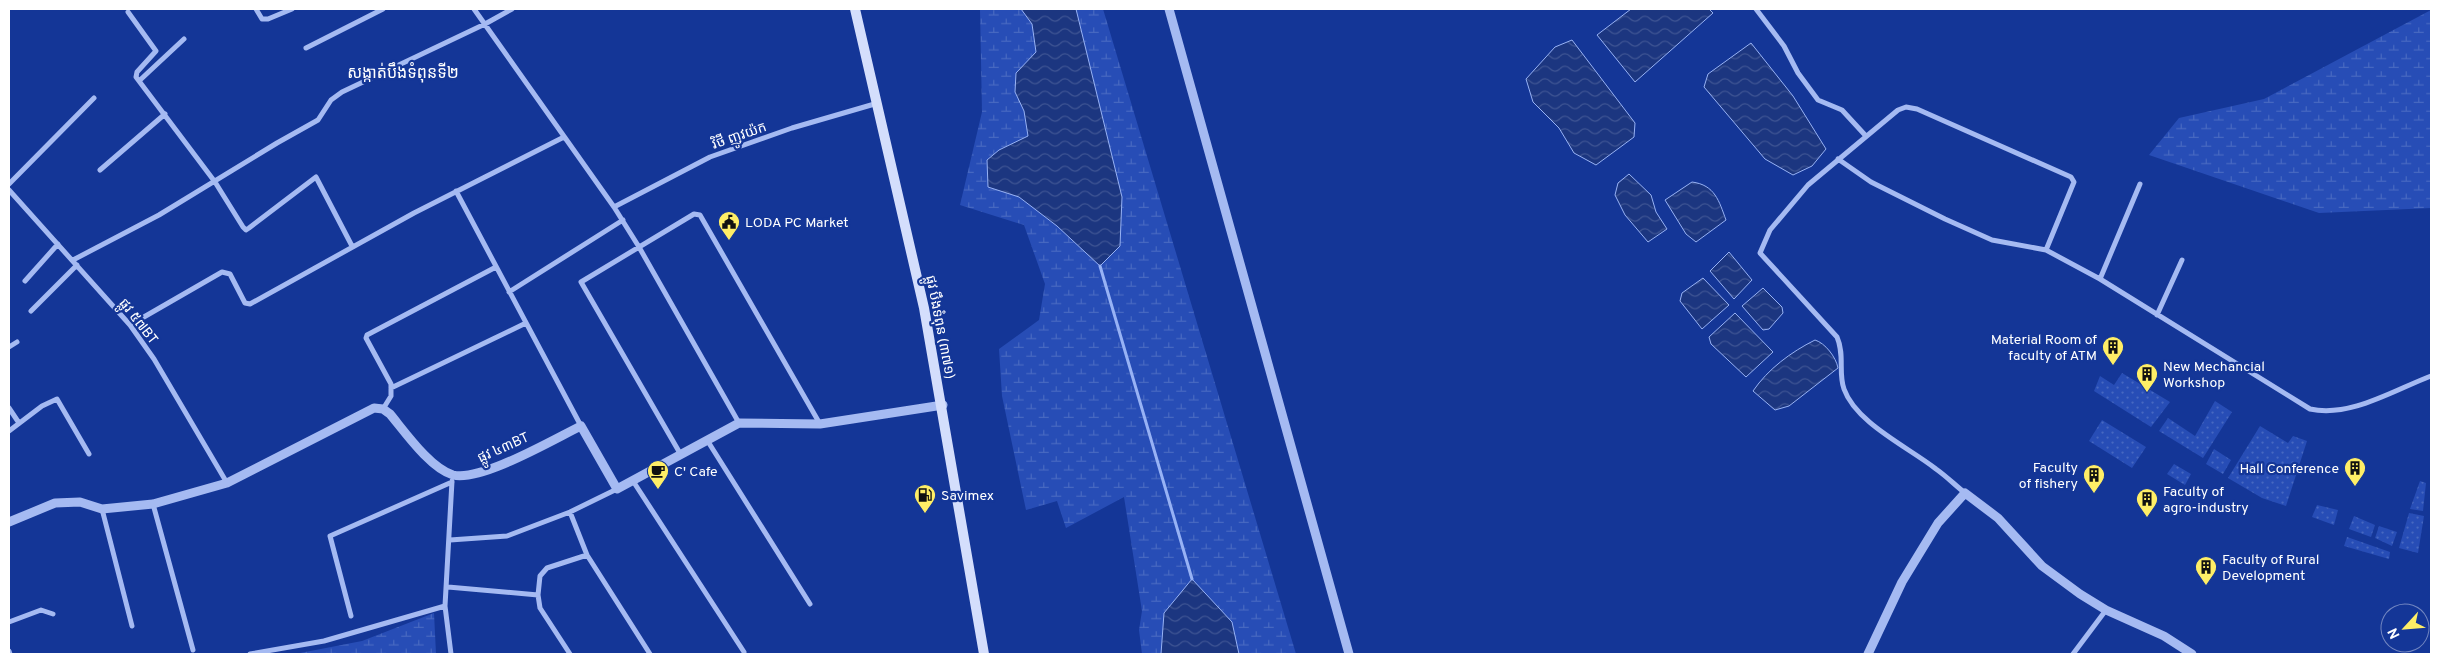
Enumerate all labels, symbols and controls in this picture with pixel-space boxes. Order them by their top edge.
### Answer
district label: សង្កាត់បឹងទំពុនទី២ [347,62,459,84]
street label: វិថី ញូវយ៉ក [709,118,770,155]
public building icon: LODA PC Market [717,210,741,241]
place label: LODA PC Market [745,215,849,232]
street label: ផ្លូវ បឹងទំពុន (៣៧១) [919,274,959,381]
street label: ផ្លូវ ៥៧BT [113,296,161,350]
place label: Material Room of faculty of ATM [1991,332,2097,365]
building icon: Material Room of faculty of ATM [2101,335,2125,366]
place label: New Mechancial Workshop [2163,359,2265,392]
building icon: New Mechancial Workshop [2135,362,2159,393]
street label: ផ្លូវ ៤៣BT [475,429,533,469]
building icon: Hall Conference [2343,456,2367,487]
cafe icon: C' Cafe [646,459,670,490]
place label: Faculty of fishery [2019,460,2078,493]
place label: Hall Conference [2239,461,2339,478]
building icon: Faculty of fishery [2082,463,2106,494]
place label: C' Cafe [674,464,718,481]
fuel station icon: Savimex [913,483,937,514]
place label: Faculty of agro-industry [2163,484,2249,517]
building icon: Faculty of agro-industry [2135,487,2159,518]
place label: Savimex [941,488,994,505]
place label: Faculty of Rural Development [2222,552,2319,585]
building icon: Faculty of Rural Development [2194,555,2218,586]
north arrow [2380,603,2430,653]
text: N [2385,625,2405,641]

